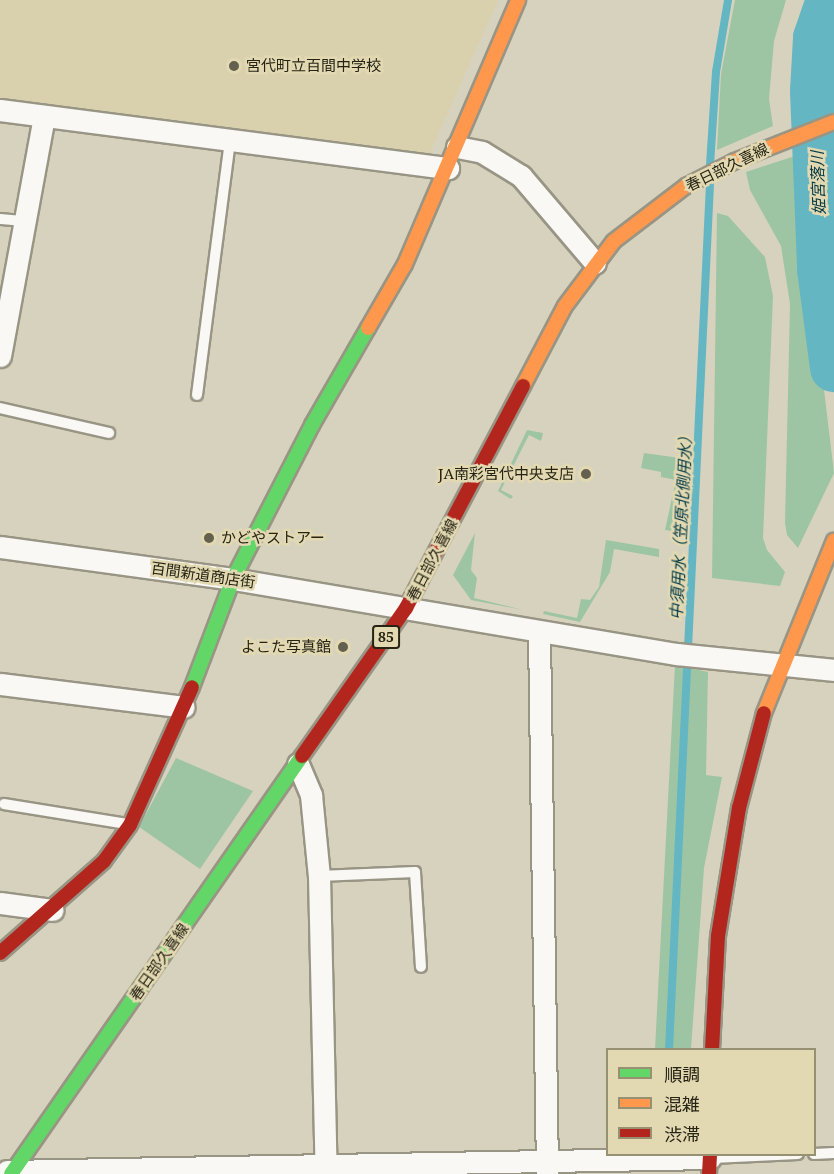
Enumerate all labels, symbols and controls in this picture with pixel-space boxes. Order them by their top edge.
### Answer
place label: 宮代町立百間中学校 [246,57,381,75]
marker: 宮代町立百間中学校 [227,59,241,73]
street label: 春日部久喜線 [683,139,771,195]
water label: 姫宮落川 [807,151,829,215]
water label: 中須用水（笠原北側用水） [666,428,696,620]
place label: JA南彩宮代中央支店 [438,465,574,483]
marker: JA南彩宮代中央支店 [579,467,593,481]
street label: 春日部久喜線 [403,516,461,604]
place label: かどやストアー [221,529,325,547]
marker: かどやストアー [202,531,216,545]
street label: 百間新道商店街 [150,559,256,591]
road number: 85 [371,626,401,648]
place label: よこた写真館 [241,638,331,656]
marker: よこた写真館 [336,640,350,654]
street label: 春日部久喜線 [126,920,192,1004]
legend [606,1048,816,1156]
text: 順調 [664,1062,700,1086]
text: 混雑 [664,1092,700,1116]
text: 渋滞 [664,1122,700,1146]

